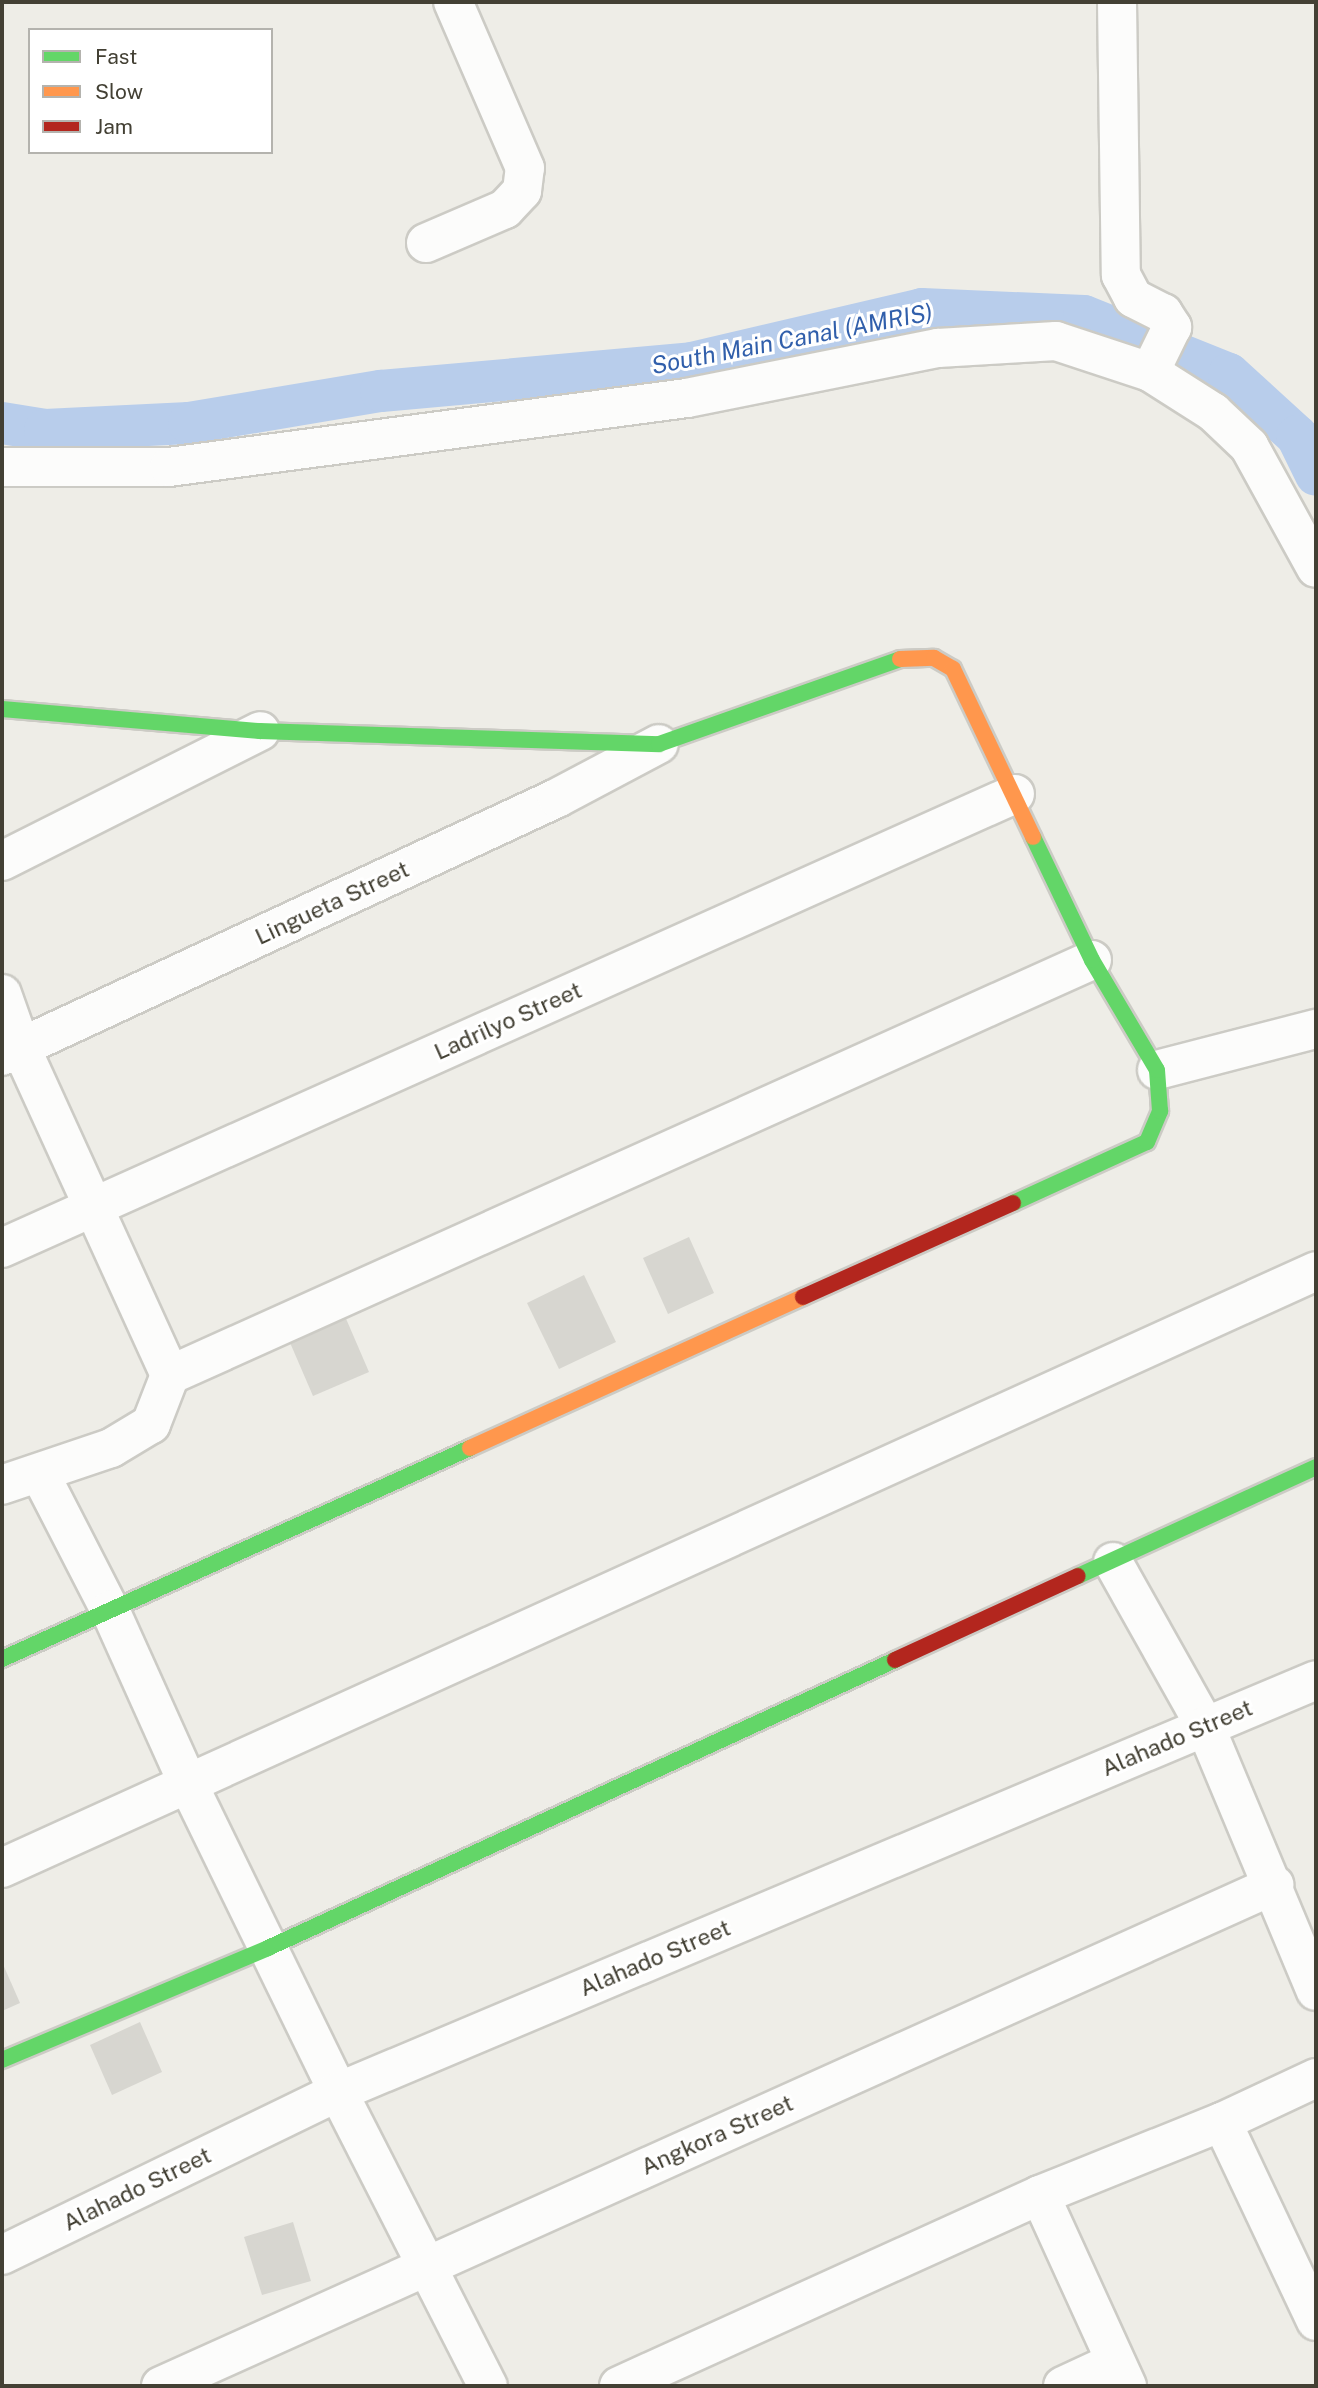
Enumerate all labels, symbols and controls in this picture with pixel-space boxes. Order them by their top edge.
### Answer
legend [28,28,273,154]
text: Fast [95,44,137,69]
text: Slow [95,79,143,104]
text: Jam [95,114,133,139]
water label: South Main Canal (AMRIS) [649,298,935,380]
street label: Lingueta Street [251,855,413,951]
street label: Ladrilyo Street [430,976,586,1066]
street label: Alahado Street [1097,1694,1257,1782]
street label: Alahado Street [575,1914,735,2002]
street label: Angkora Street [637,2089,797,2181]
street label: Alahado Street [58,2141,216,2237]

